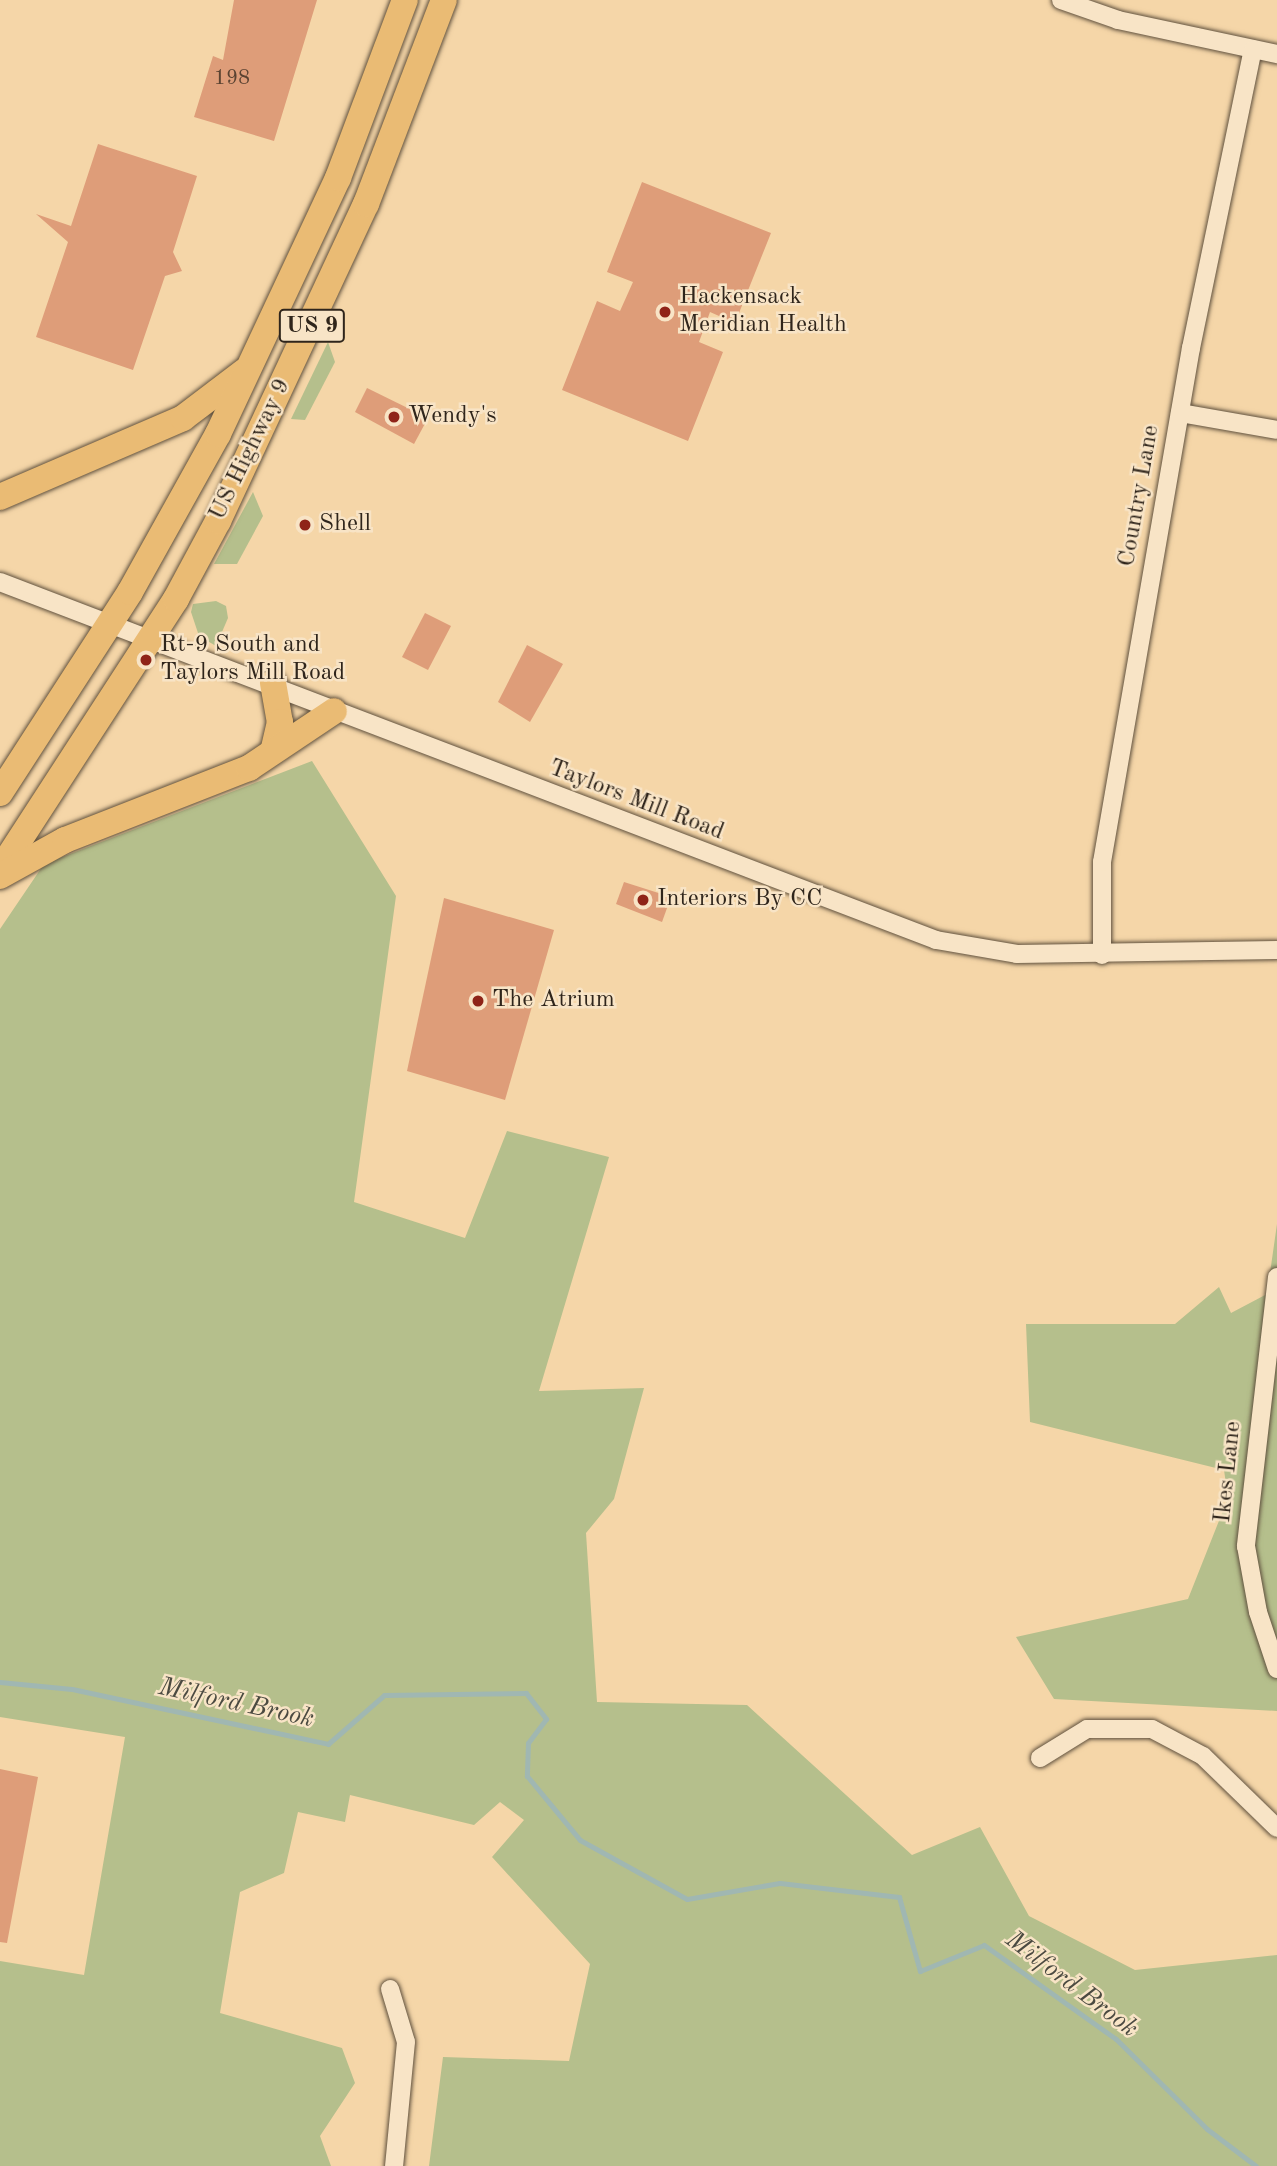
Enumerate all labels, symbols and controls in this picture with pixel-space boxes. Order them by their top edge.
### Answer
house number: 198 [214,66,250,92]
place label: Hackensack Meridian Health [679,284,847,340]
marker: Hackensack Meridian Health [657,304,673,320]
road number: US 9 [279,306,345,346]
street label: US Highway 9 [204,374,298,526]
place label: Wendy's [408,403,497,431]
marker: Wendy's [386,409,402,425]
street label: Country Lane [1113,423,1167,569]
place label: Shell [319,511,371,539]
marker: Shell [297,517,313,533]
place label: Rt-9 South and Taylors Mill Road [160,632,345,688]
marker: Rt-9 South and Taylors Mill Road [138,652,154,668]
street label: Taylors Mill Road [544,754,728,848]
place label: Interiors By CC [657,886,822,914]
marker: Interiors By CC [635,892,651,908]
place label: The Atrium [492,987,615,1015]
marker: The Atrium [470,993,486,1009]
street label: Ikes Lane [1209,1420,1249,1524]
water label: Milford Brook [156,1672,316,1736]
water label: Milford Brook [999,1925,1143,2045]

